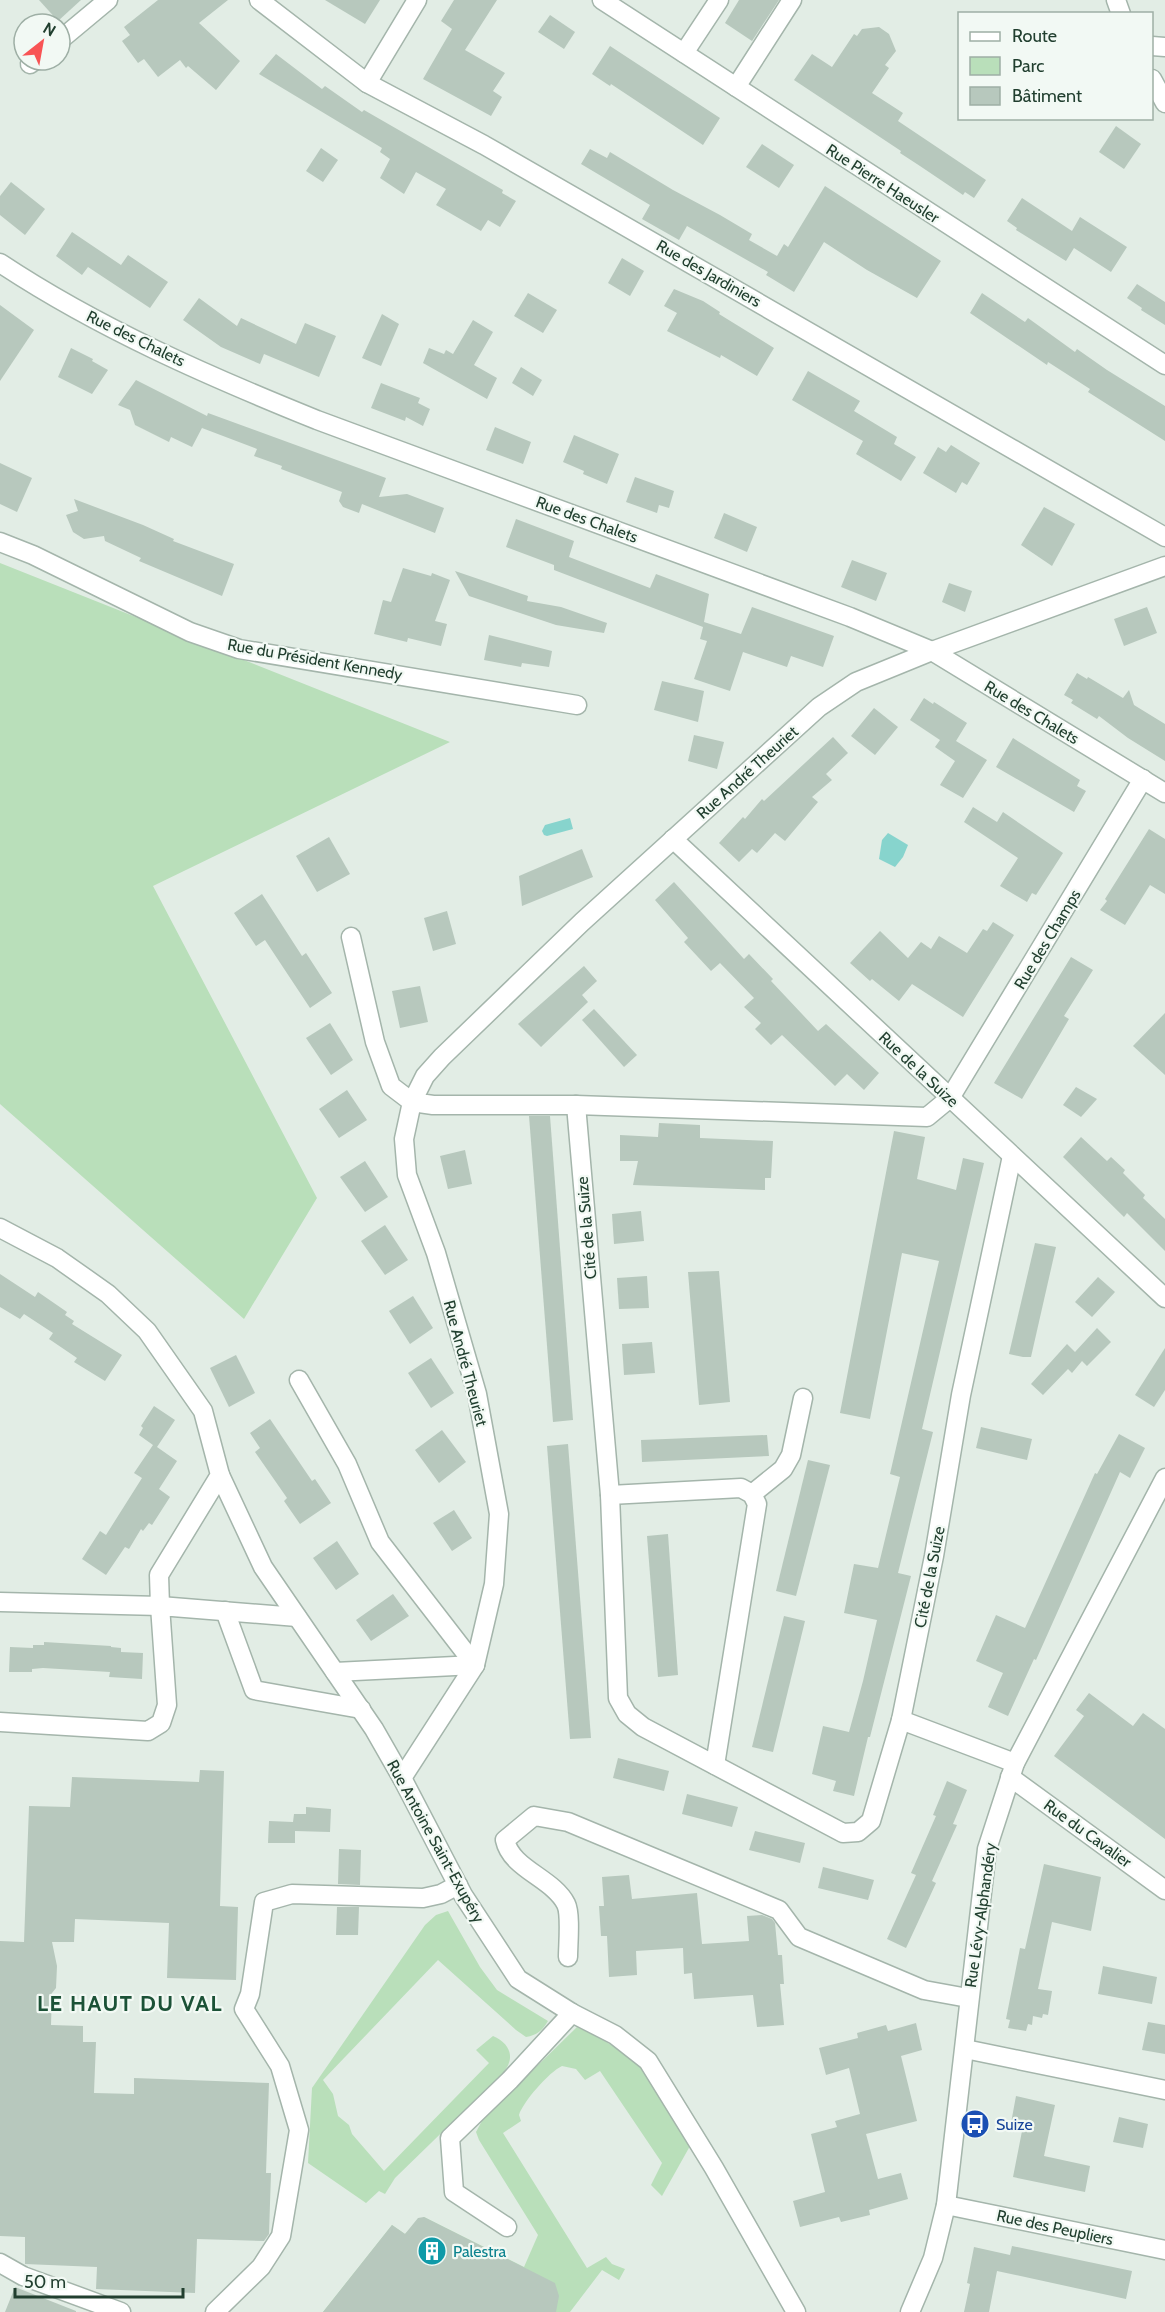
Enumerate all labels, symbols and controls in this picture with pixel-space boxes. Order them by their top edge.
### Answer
north arrow [12,12,72,72]
legend [958,12,1153,120]
text: N [40,19,59,41]
text: Route [1012,25,1057,47]
text: Parc [1012,55,1044,77]
text: Bâtiment [1012,85,1082,107]
street label: Rue Pierre Haeusler [823,140,944,228]
street label: Rue des Jardiniers [653,236,765,311]
street label: Rue des Chalets [84,306,188,371]
street label: Rue des Chalets [533,492,641,547]
street label: Rue du Président Kennedy [226,635,404,684]
street label: Rue des Chalets [981,677,1083,748]
street label: Rue André Theuriet [693,722,802,823]
street label: Rue des Champs [1010,886,1085,992]
street label: Rue de la Suize [875,1028,962,1111]
street label: Cité de la Suize [573,1176,600,1280]
street label: Rue André Theuriet [440,1298,492,1429]
street label: Cité de la Suize [910,1525,949,1630]
street label: Rue Antoine Saint-Exupéry [383,1757,488,1926]
street label: Rue du Cavalier [1040,1795,1136,1872]
street label: Rue Lévy-Alphandéry [961,1841,1000,1989]
district label: LE HAUT DU VAL [37,1990,223,2017]
bus stop icon: Suize [959,2108,991,2140]
place label: Suize [996,2115,1033,2134]
street label: Rue des Peupliers [995,2206,1115,2249]
building icon: Palestra [416,2235,448,2267]
place label: Palestra [453,2242,506,2261]
scale bar [15,2261,183,2299]
text: 50 m [24,2271,66,2293]

